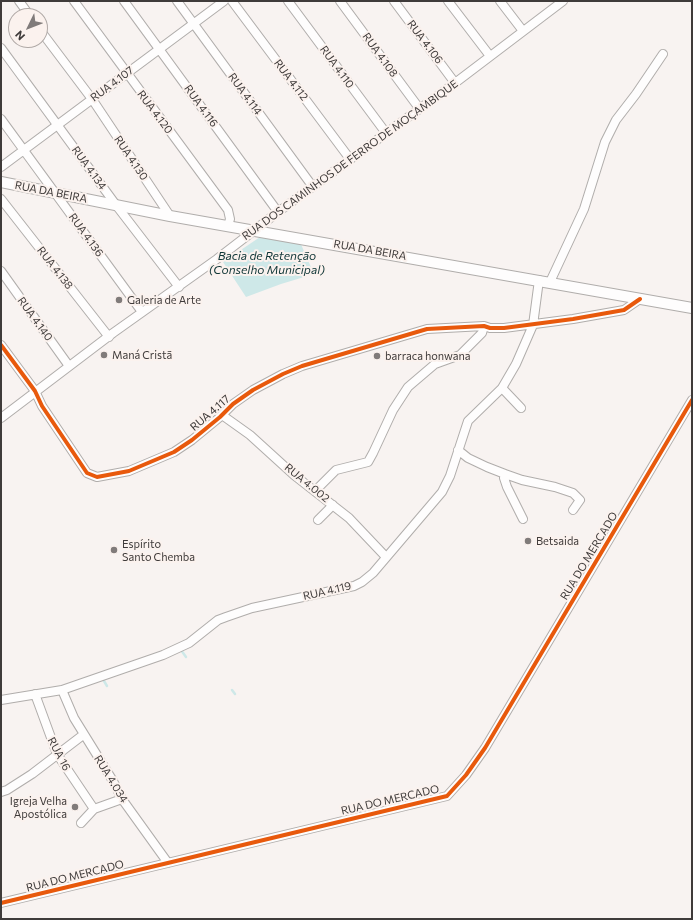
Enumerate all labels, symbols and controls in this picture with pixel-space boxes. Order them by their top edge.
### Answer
north arrow [8,8,48,48]
street label: RUA 4.106 [404,18,446,66]
text: N [12,28,27,43]
street label: RUA 4.108 [360,30,400,80]
street label: RUA 4.110 [317,43,357,91]
street label: RUA 4.112 [271,57,311,103]
street label: RUA 4.107 [88,64,136,104]
street label: RUA 4.114 [225,70,265,118]
street label: RUA DOS CAMINHOS DE FERRO DE MOÇAMBIQUE [239,77,461,243]
street label: RUA 4.116 [181,82,221,130]
street label: RUA 4.120 [134,88,176,136]
street label: RUA 4.130 [111,133,151,183]
street label: RUA 4.134 [69,144,109,192]
street label: RUA DA BEIRA [14,178,88,206]
street label: RUA 4.136 [66,211,106,259]
street label: RUA DA BEIRA [333,237,407,263]
street label: RUA 4.138 [34,244,76,292]
water label: Bacia de Retenção (Conselho Municipal) [209,249,325,277]
place label: Galeria de Arte [127,293,201,307]
street label: RUA 4.140 [15,294,55,344]
marker: Galeria de Arte [114,295,124,305]
place label: Maná Cristã [112,348,172,362]
place label: barraca honwana [385,349,471,363]
marker: Maná Cristã [99,350,109,360]
marker: barraca honwana [372,351,382,361]
street label: RUA 4.117 [188,392,232,434]
street label: RUA 4.002 [282,461,332,505]
street label: RUA DO MERCADO [558,510,620,602]
place label: Betsaida [536,534,579,548]
marker: Betsaida [523,536,533,546]
place label: Espírito Santo Chemba [122,537,195,563]
marker: Espírito Santo Chemba [109,545,119,555]
street label: RUA 4.119 [302,579,352,603]
street label: RUA 16 [45,735,73,773]
street label: RUA 4.034 [91,753,131,805]
street label: RUA DO MERCADO [340,782,440,818]
place label: Igreja Velha Apostólica [10,794,67,820]
marker: Igreja Velha Apostólica [70,802,80,812]
street label: RUA DO MERCADO [25,857,125,895]

